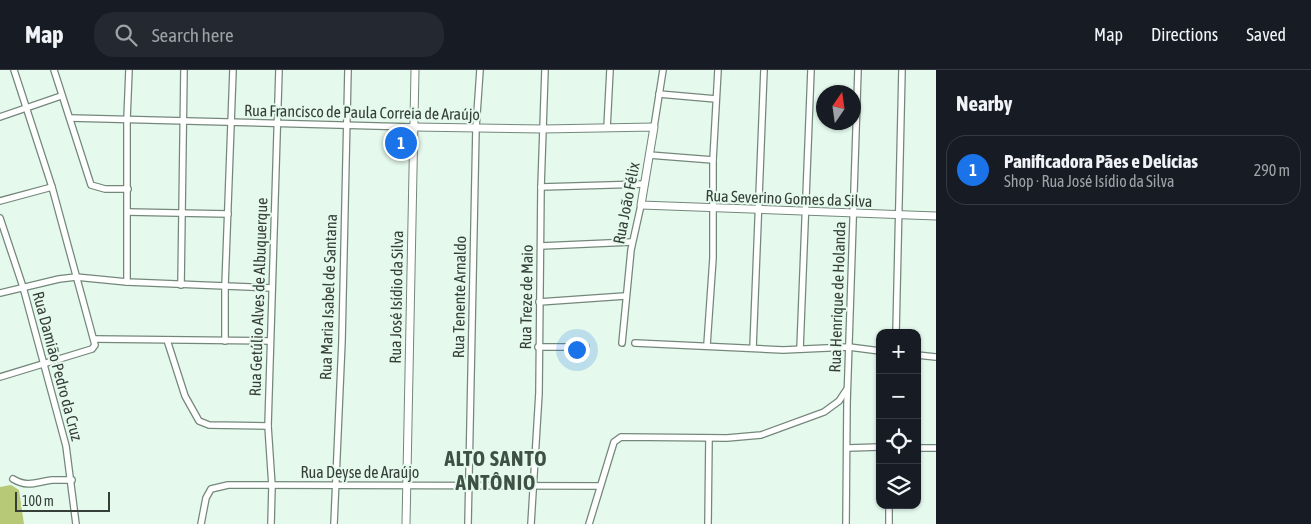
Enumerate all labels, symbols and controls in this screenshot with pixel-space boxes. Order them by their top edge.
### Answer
search box [94,12,444,57]
text: Map [25,21,64,48]
icon: search [112,21,140,49]
text: Search here [152,24,234,46]
text: Map [1094,24,1123,45]
text: Directions [1151,24,1218,45]
text: Saved [1246,24,1286,45]
north arrow [816,85,861,130]
text: Nearby [956,91,1012,115]
street label: Rua Francisco de Paula Correia de Araújo [244,101,480,124]
pin: 1 [385,124,417,162]
text: Panificadora Pães e Delícias [1004,150,1198,172]
street label: Rua João Félix [609,160,643,245]
text: 1 [969,161,977,179]
text: 290 m [1254,161,1290,179]
text: Shop · Rua José Isídio da Silva [1004,172,1174,190]
street label: Rua Severino Gomes da Silva [705,186,873,210]
street label: Rua Getúlio Alves de Albuquerque [246,197,271,397]
street label: Rua Maria Isabel de Santana [316,214,340,380]
street label: Rua Henrique de Holanda [825,221,850,373]
street label: Rua José Isídio da Silva [386,230,406,364]
street label: Rua Tenente Arnaldo [449,236,469,358]
street label: Rua Treze de Maio [516,244,536,350]
street label: Rua Damião Pedro da Cruz [29,289,87,443]
map controls [876,329,921,509]
button: + [876,329,921,374]
your location [564,337,590,363]
button: − [876,374,921,419]
button: locate [876,419,921,464]
district label: ALTO SANTO ANTÔNIO [443,446,548,494]
street label: Rua Deyse de Araújo [301,463,419,482]
button: layers [876,464,921,509]
scale bar [15,489,110,512]
text: 100 m [22,493,54,509]

